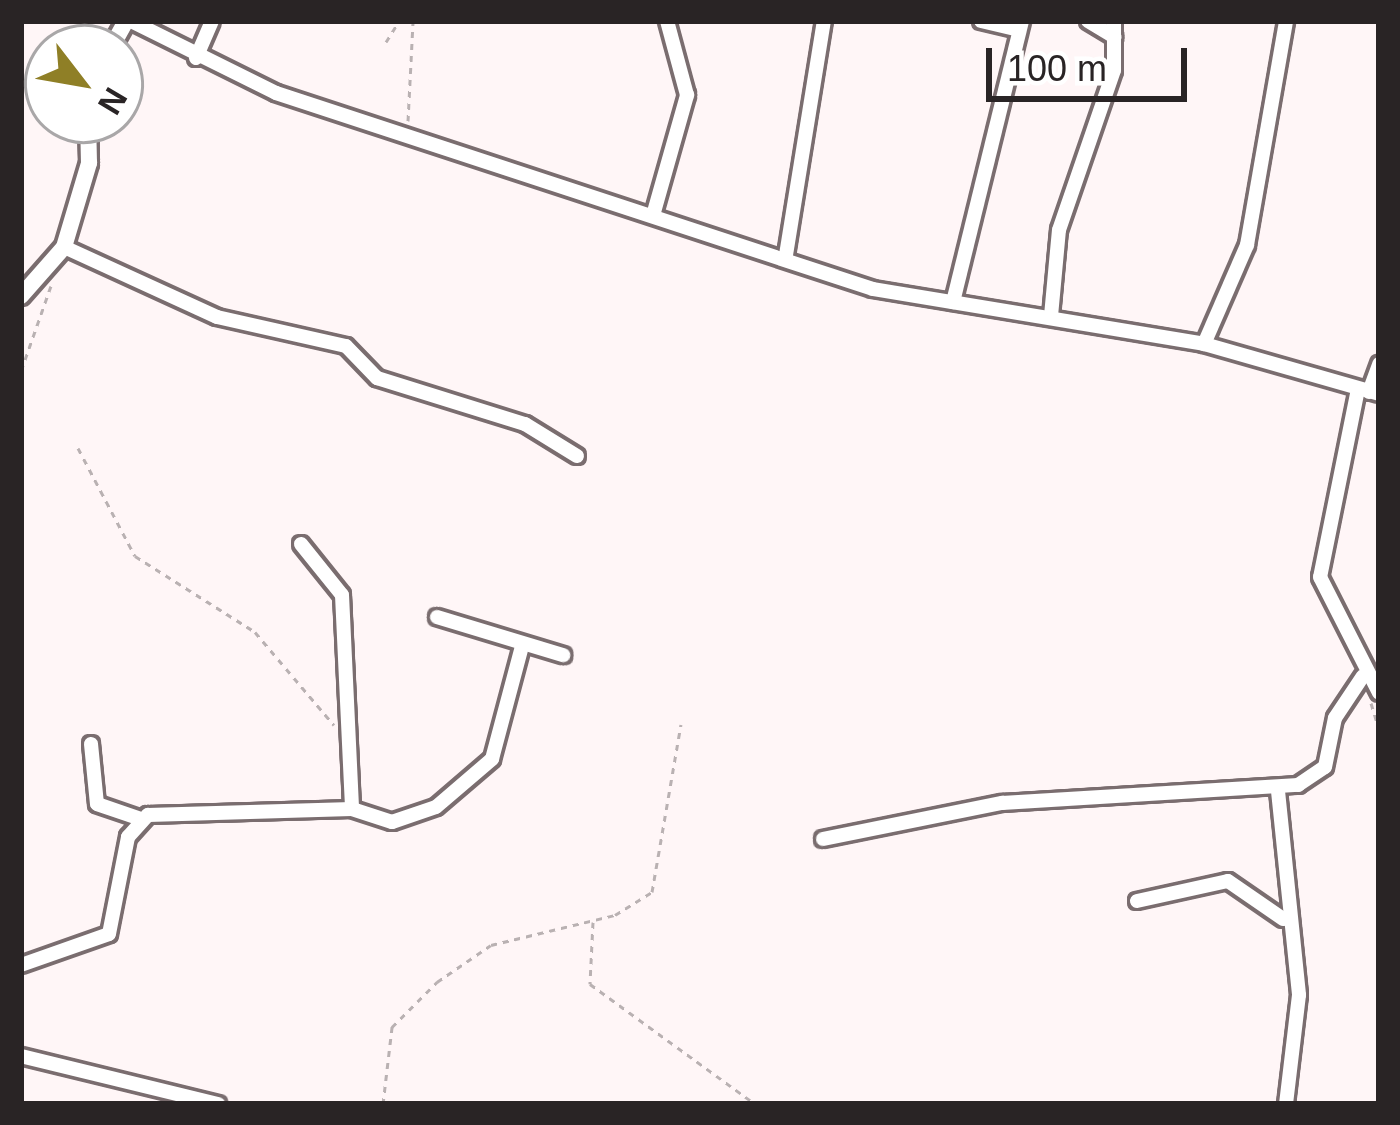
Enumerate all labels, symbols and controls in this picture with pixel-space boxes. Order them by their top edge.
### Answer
north arrow [24,24,144,144]
scale bar [992,24,1193,98]
text: 100 m [1007,48,1107,89]
text: N [91,82,135,121]

